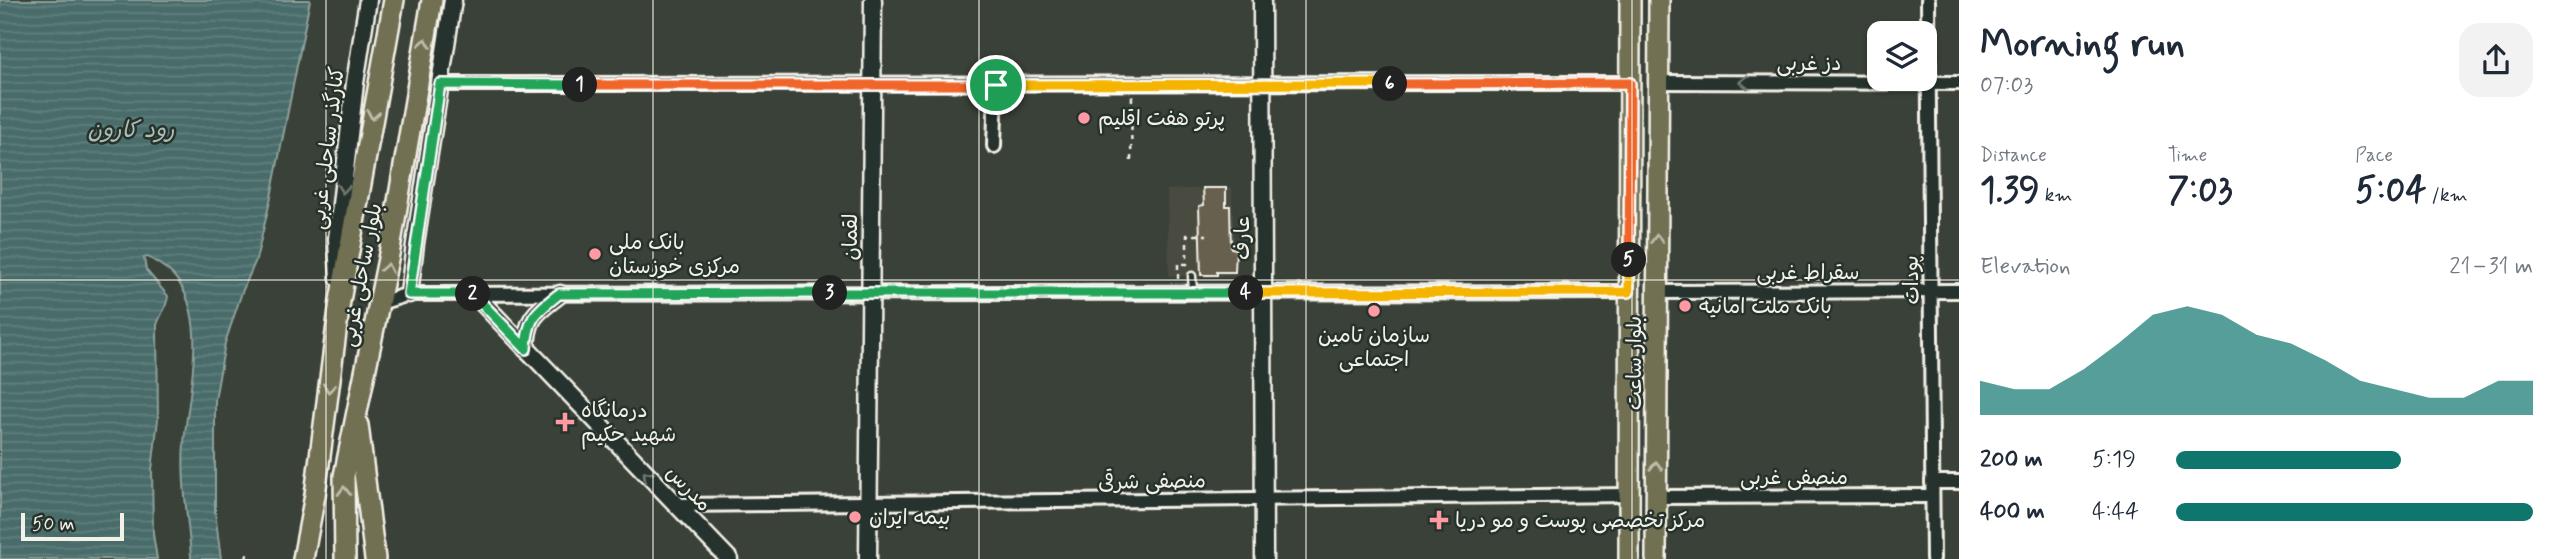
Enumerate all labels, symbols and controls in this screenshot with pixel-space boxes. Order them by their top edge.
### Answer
text: Morning run [1980,20,2185,69]
map controls [1867,21,1937,91]
button: layers [1867,21,1937,91]
button: share [2459,23,2533,97]
one-way arrow [417,38,432,49]
street label: دز غربی [1776,50,1842,78]
pin [966,55,1026,115]
street label: کنارگذر ساحلی غربی [304,65,352,231]
icon: arrive [977,66,1015,104]
pin: 6 [1372,66,1408,102]
pin: 1 [562,68,598,102]
text: 6 [1385,71,1394,96]
text: 07:03 [1980,71,2033,101]
text: 1 [575,72,584,97]
one-way arrow [1738,74,1749,90]
place label: پرتو هفت اقلیم [1098,105,1225,134]
one-way arrow [366,109,381,121]
marker: پرتو هفت اقلیم [1076,110,1092,126]
water label: رود کارون [87,116,175,146]
text: Distance [1980,143,2047,168]
text: Time [2168,143,2207,168]
text: Pace [2355,143,2393,168]
text: 1.39 [1980,168,2040,214]
text: 7:03 [2168,168,2233,214]
text: 5:04 [2355,168,2426,214]
one-way arrow [335,183,350,195]
text: km [2040,183,2072,208]
text: /km [2426,183,2468,208]
street label: بلوار ساحلی غربی [334,201,390,349]
street label: لقمان [837,213,865,261]
street label: عارف [1229,216,1257,260]
place label: بانک ملی مرکزی خوزستان [609,229,740,281]
one-way arrow [1649,233,1665,244]
pin: 5 [1612,243,1646,278]
marker: بانک ملی مرکزی خوزستان [587,246,603,262]
text: 5 [1623,247,1634,272]
text: Elevation [1980,252,2071,282]
text: 21–31 m [2449,252,2533,282]
street label: پودات [1898,255,1926,305]
street label: سقراط غربی [1756,259,1860,287]
one-way arrow [379,262,394,274]
pin: 2 [456,276,490,312]
pin: 3 [812,276,848,310]
pin: 4 [1228,276,1264,310]
text: 3 [825,280,834,305]
text: 4 [1240,280,1251,305]
text: 2 [468,281,477,306]
place label: بانک ملت امانیه [1699,293,1832,321]
marker: بانک ملت امانیه [1677,298,1693,314]
marker: سازمان تامین اجتماعی [1366,303,1382,319]
street label: بلوار ساعت [1621,316,1649,410]
place label: سازمان تامین اجتماعی [1318,322,1430,374]
one-way arrow [322,382,337,394]
place label: درمانگاه شهید حکیم [581,397,676,450]
marker: درمانگاه شهید حکیم [555,412,575,432]
text: 200 m [1980,445,2043,475]
text: 5:19 [2092,445,2136,475]
street label: مدرس [659,459,717,518]
one-way arrow [1648,461,1664,471]
street label: منصفی غربی [1740,464,1848,492]
street label: منصفی شرقی [1098,467,1206,497]
one-way arrow [643,470,656,483]
one-way arrow [336,485,352,496]
text: 400 m [1980,497,2045,527]
text: 4:44 [2092,497,2139,527]
place label: بیمه ایران [869,504,950,532]
place label: مرکز تخصصی پوست و مو دریا [1455,507,1705,535]
marker: بیمه ایران [847,509,863,525]
scale bar [21,510,124,542]
marker: مرکز تخصصی پوست و مو دریا [1429,510,1449,530]
text: 50 m [32,512,75,537]

